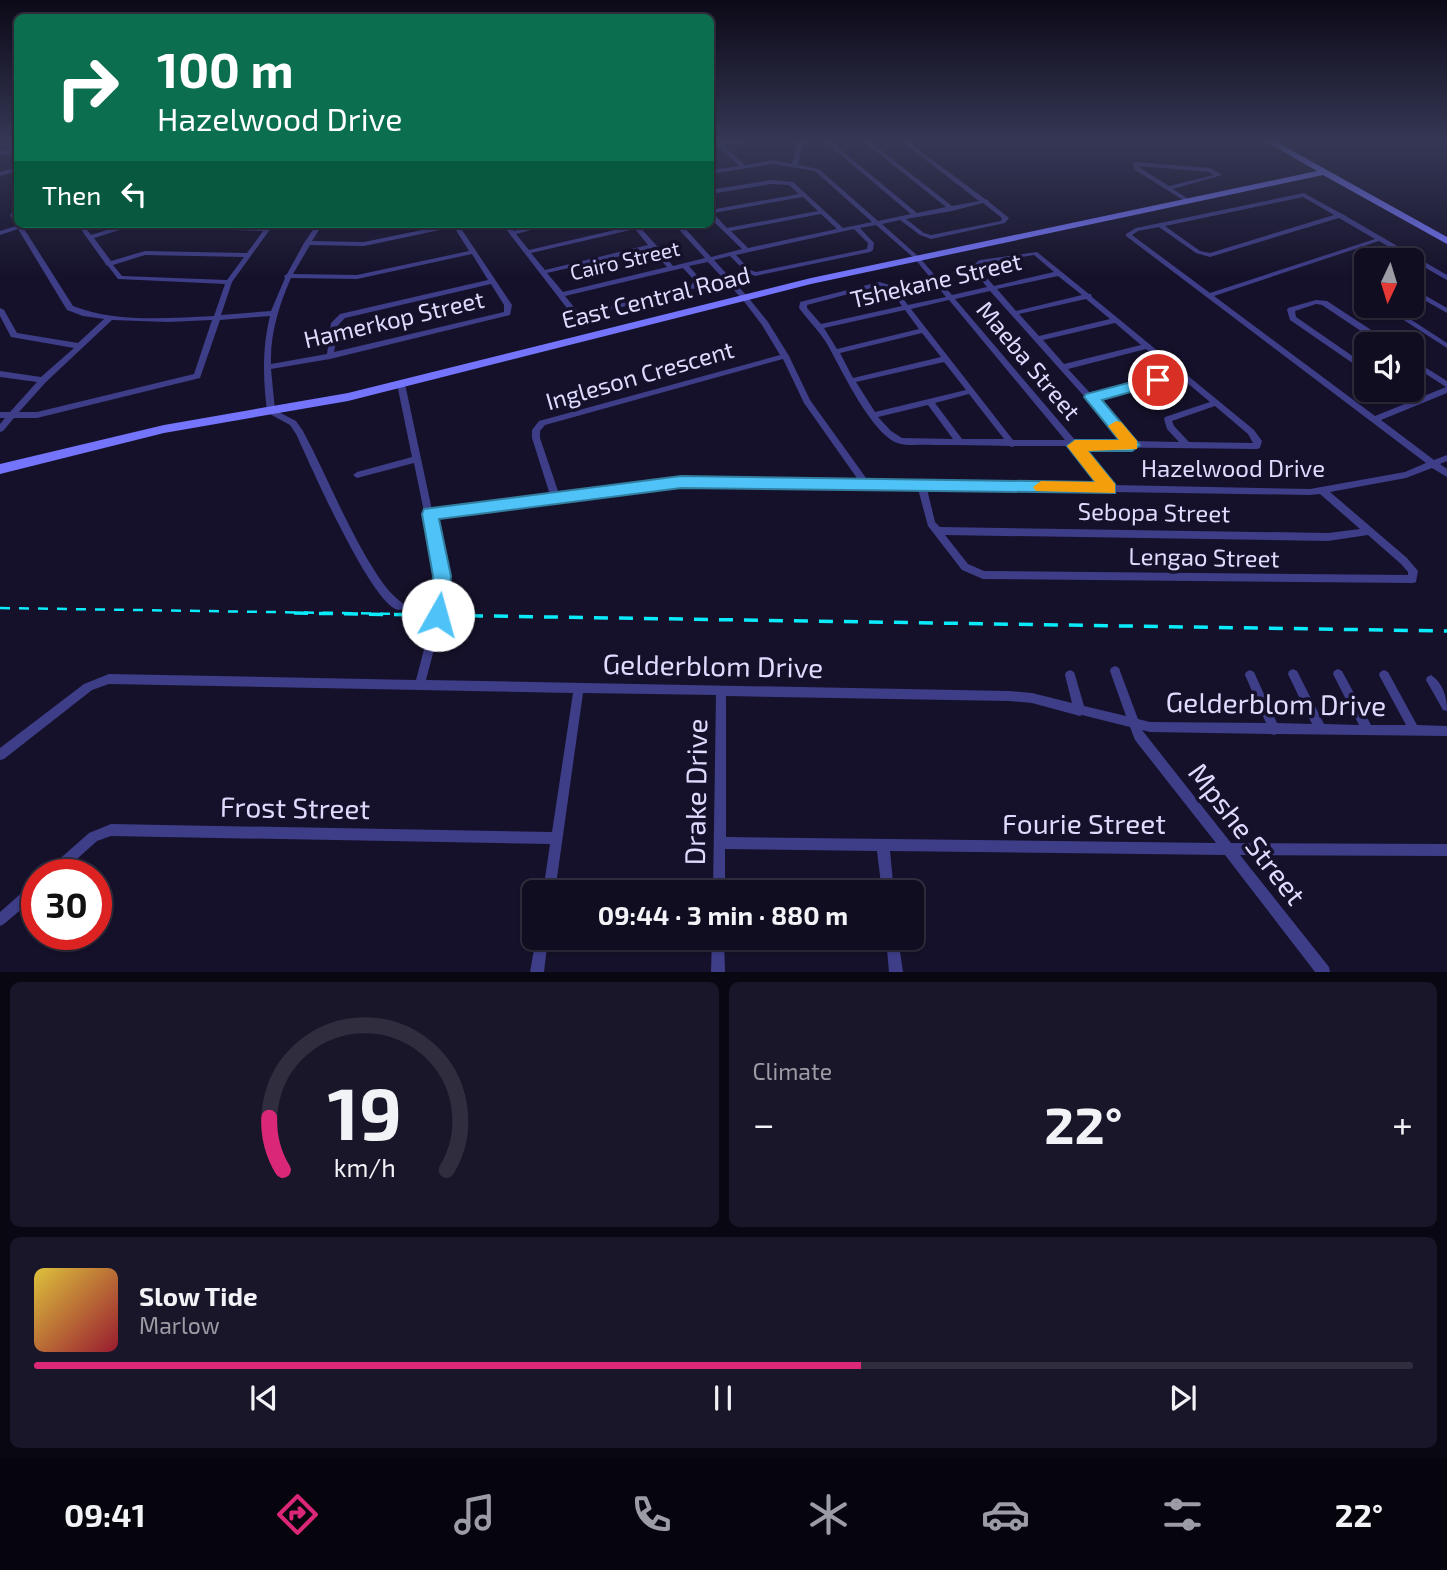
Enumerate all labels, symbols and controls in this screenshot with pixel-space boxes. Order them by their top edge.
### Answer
text: 100 m [157,39,294,98]
icon: right [42,42,133,133]
text: Hazelwood Drive [157,99,403,137]
icon: left [115,175,153,213]
text: Then [42,179,101,210]
street label: Cairo Street [567,235,682,284]
street label: Tshekane Street [847,246,1024,313]
north arrow [1354,248,1424,318]
map controls [1354,248,1424,402]
street label: East Central Road [559,259,753,334]
street label: Hamerkop Street [301,284,487,353]
street label: Maeba Street [971,295,1087,425]
button: sound [1354,332,1424,402]
street label: Ingleson Crescent [542,334,737,415]
pin [1128,350,1188,410]
icon: arrive [1139,361,1177,399]
street label: Hazelwood Drive [1141,453,1325,482]
street label: Sebopa Street [1077,496,1231,527]
street label: Lengao Street [1128,541,1280,572]
position arrow [401,578,475,652]
street label: Gelderblom Drive [602,646,824,684]
street label: Gelderblom Drive [1165,684,1387,722]
street label: Drake Drive [677,718,713,866]
street label: Mpshe Street [1182,756,1314,911]
street label: Frost Street [220,789,370,825]
street label: Fourie Street [1002,806,1166,840]
speed limit sign: 30 [21,859,112,950]
text: 09:44 · 3 min · 880 m [598,899,848,930]
text: Climate [753,1057,832,1085]
text: 19 [327,1068,401,1156]
text: 22° [1044,1092,1123,1154]
text: − [753,1100,775,1146]
text: + [1392,1100,1413,1146]
text: km/h [333,1152,395,1182]
text: Slow Tide [139,1280,258,1311]
text: Marlow [139,1311,220,1339]
icon: previous [245,1379,283,1417]
icon: pause [704,1379,742,1417]
icon: next [1164,1379,1202,1417]
icon: directions [273,1490,322,1539]
icon: music [450,1490,499,1539]
icon: phone [627,1490,676,1539]
icon: climate [804,1490,853,1539]
icon: car [981,1490,1030,1539]
icon: filters [1158,1490,1207,1539]
text: 09:41 [64,1495,145,1533]
text: 22° [1335,1495,1383,1533]

